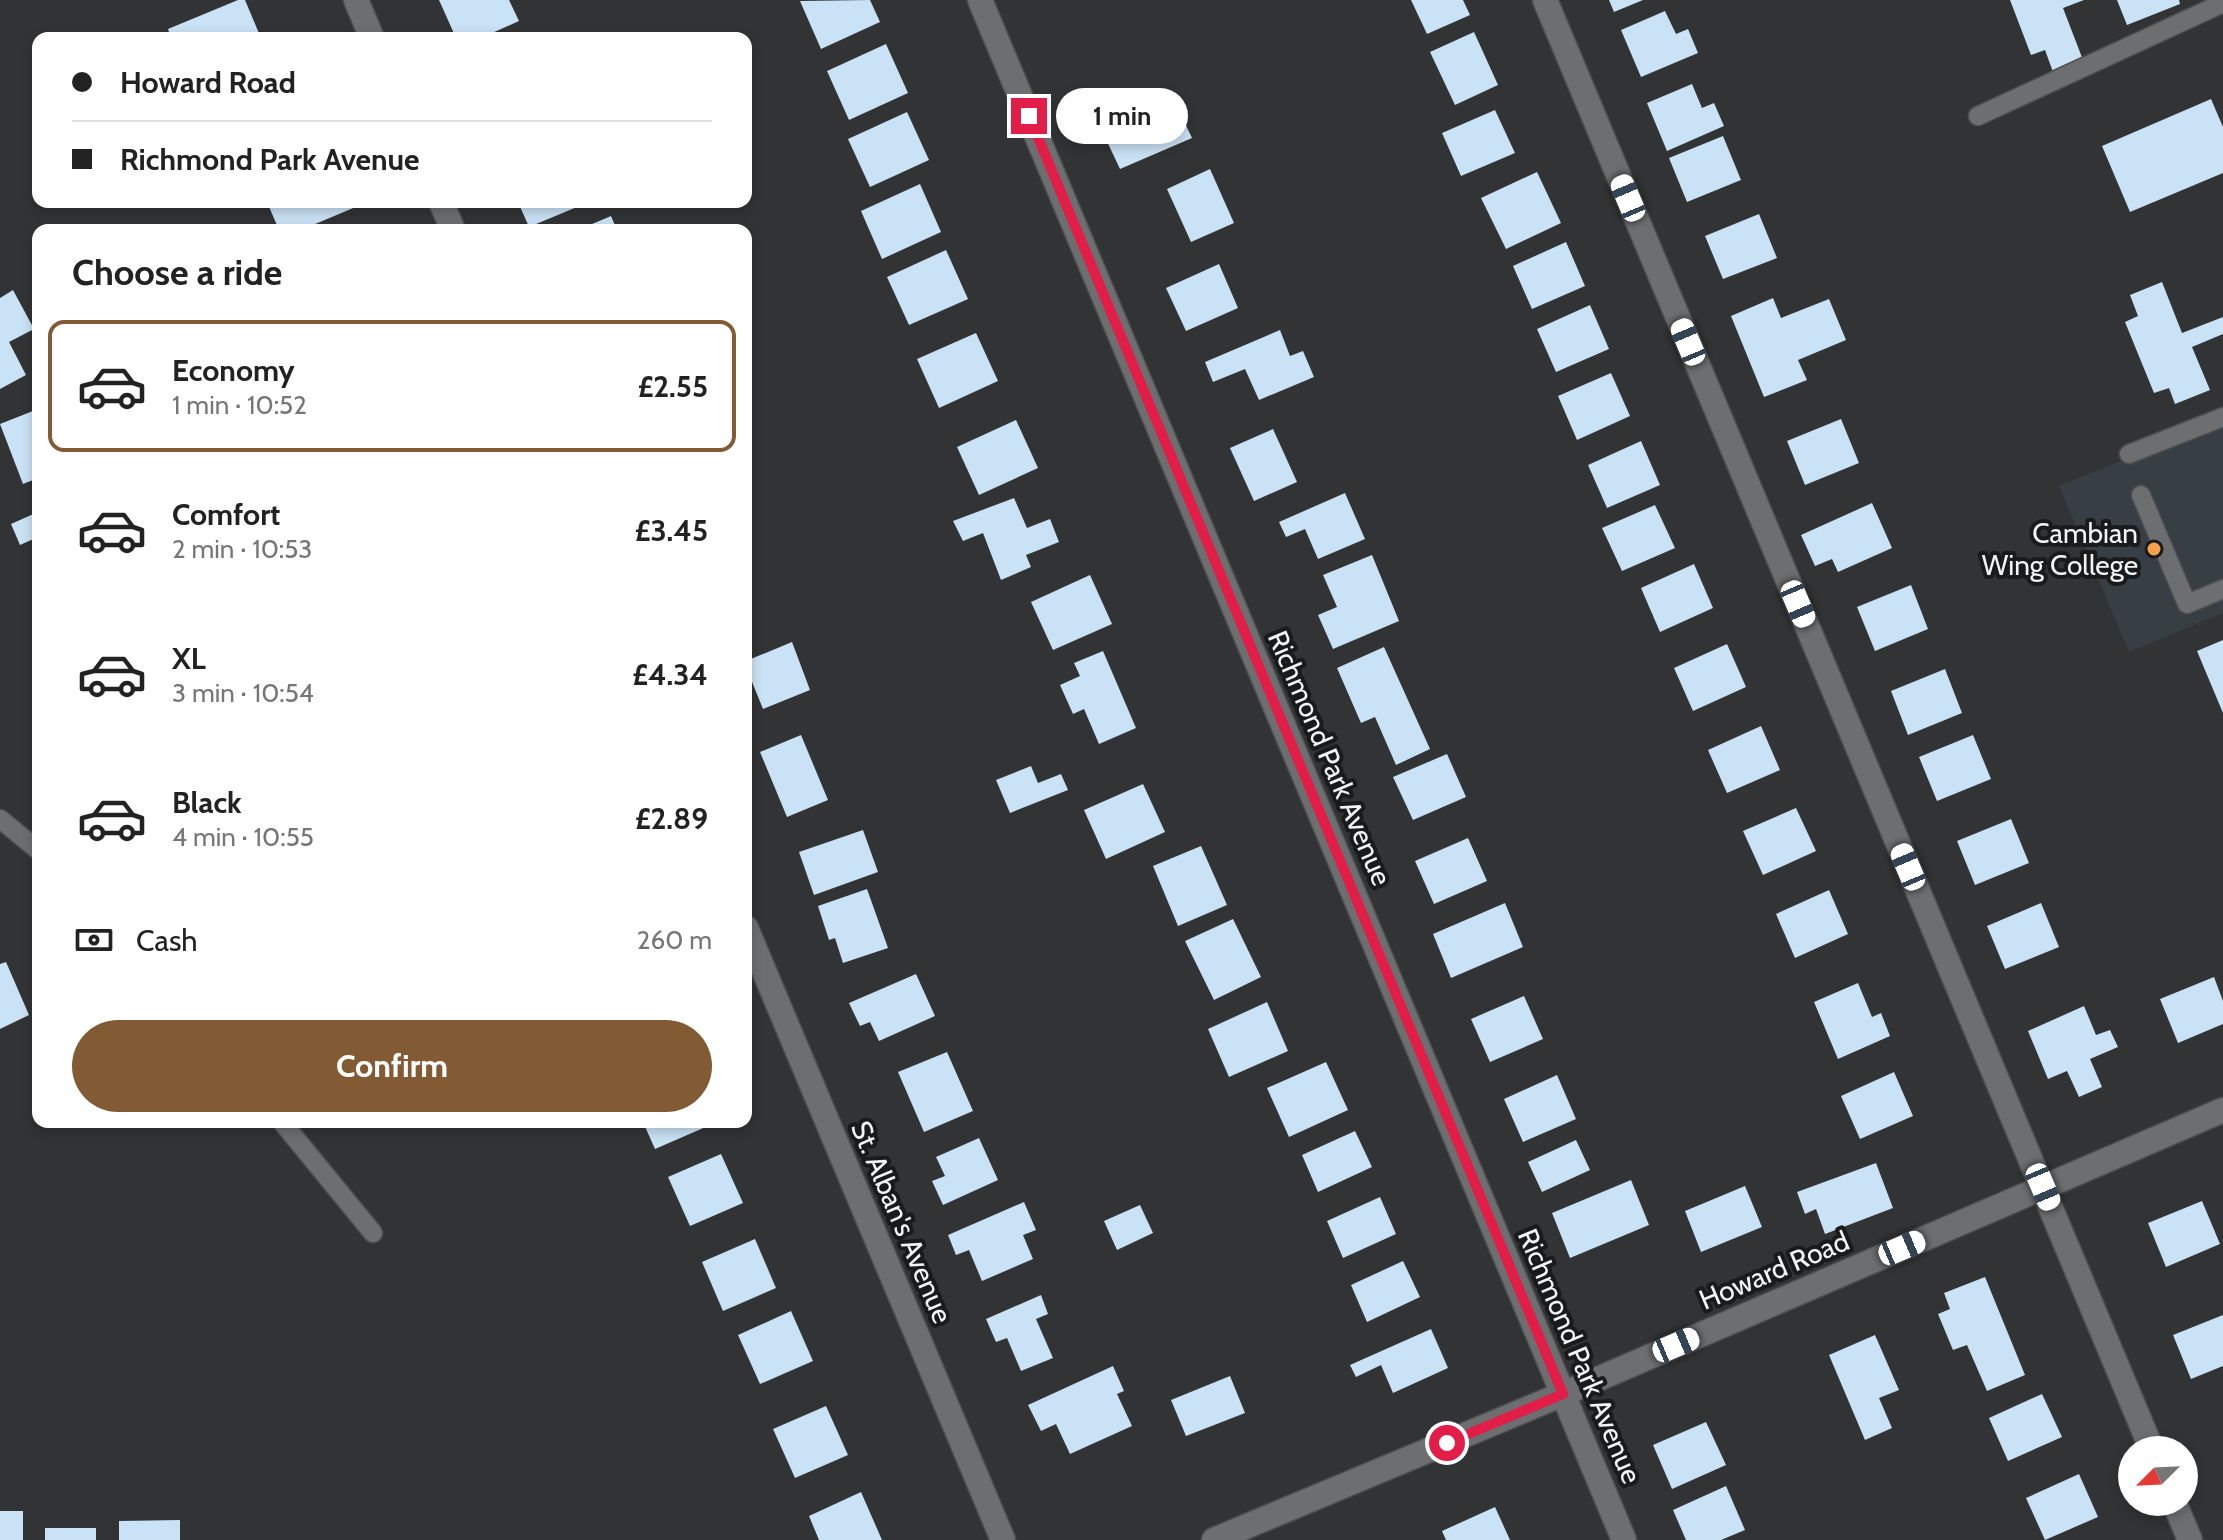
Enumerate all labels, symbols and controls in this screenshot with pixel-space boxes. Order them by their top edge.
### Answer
text: Howard Road [120,64,296,101]
callout: 1 min [1057,88,1189,144]
route end [1011,98,1047,134]
text: 1 min [1093,100,1151,132]
text: Richmond Park Avenue [120,141,419,178]
car [1608,171,1648,225]
text: Choose a ride [72,250,282,294]
car [1668,315,1708,369]
icon: car [76,350,148,422]
text: Economy [172,352,295,389]
text: £2.55 [638,368,708,405]
text: 1 min · 10:52 [172,389,307,421]
icon: car [76,494,148,566]
text: Comfort [172,496,280,533]
text: £3.45 [635,512,708,549]
place label: Cambian Wing College [1982,516,2138,582]
text: 2 min · 10:53 [172,533,312,565]
marker: Cambian Wing College [2145,540,2163,558]
car [1778,577,1818,631]
street label: Richmond Park Avenue [1261,625,1399,891]
icon: car [76,638,148,710]
text: XL [172,640,206,677]
text: £4.34 [632,656,708,693]
text: 3 min · 10:54 [172,677,314,709]
icon: car [76,782,148,854]
text: Black [172,784,242,821]
text: £2.89 [635,800,708,837]
text: 4 min · 10:55 [172,821,314,853]
car [1888,840,1928,894]
icon: cash [72,918,116,962]
text: Cash [136,922,198,959]
text: 260 m [637,924,712,956]
button: Confirm [72,1020,712,1112]
street label: St. Alban's Avenue [844,1116,960,1328]
car [2023,1160,2063,1214]
street label: Richmond Park Avenue [1511,1223,1649,1489]
street label: Howard Road [1694,1223,1854,1317]
car [1875,1228,1929,1268]
car [1649,1325,1703,1365]
route start [1429,1425,1465,1461]
north arrow [2118,1436,2198,1516]
map controls [2118,1436,2198,1516]

